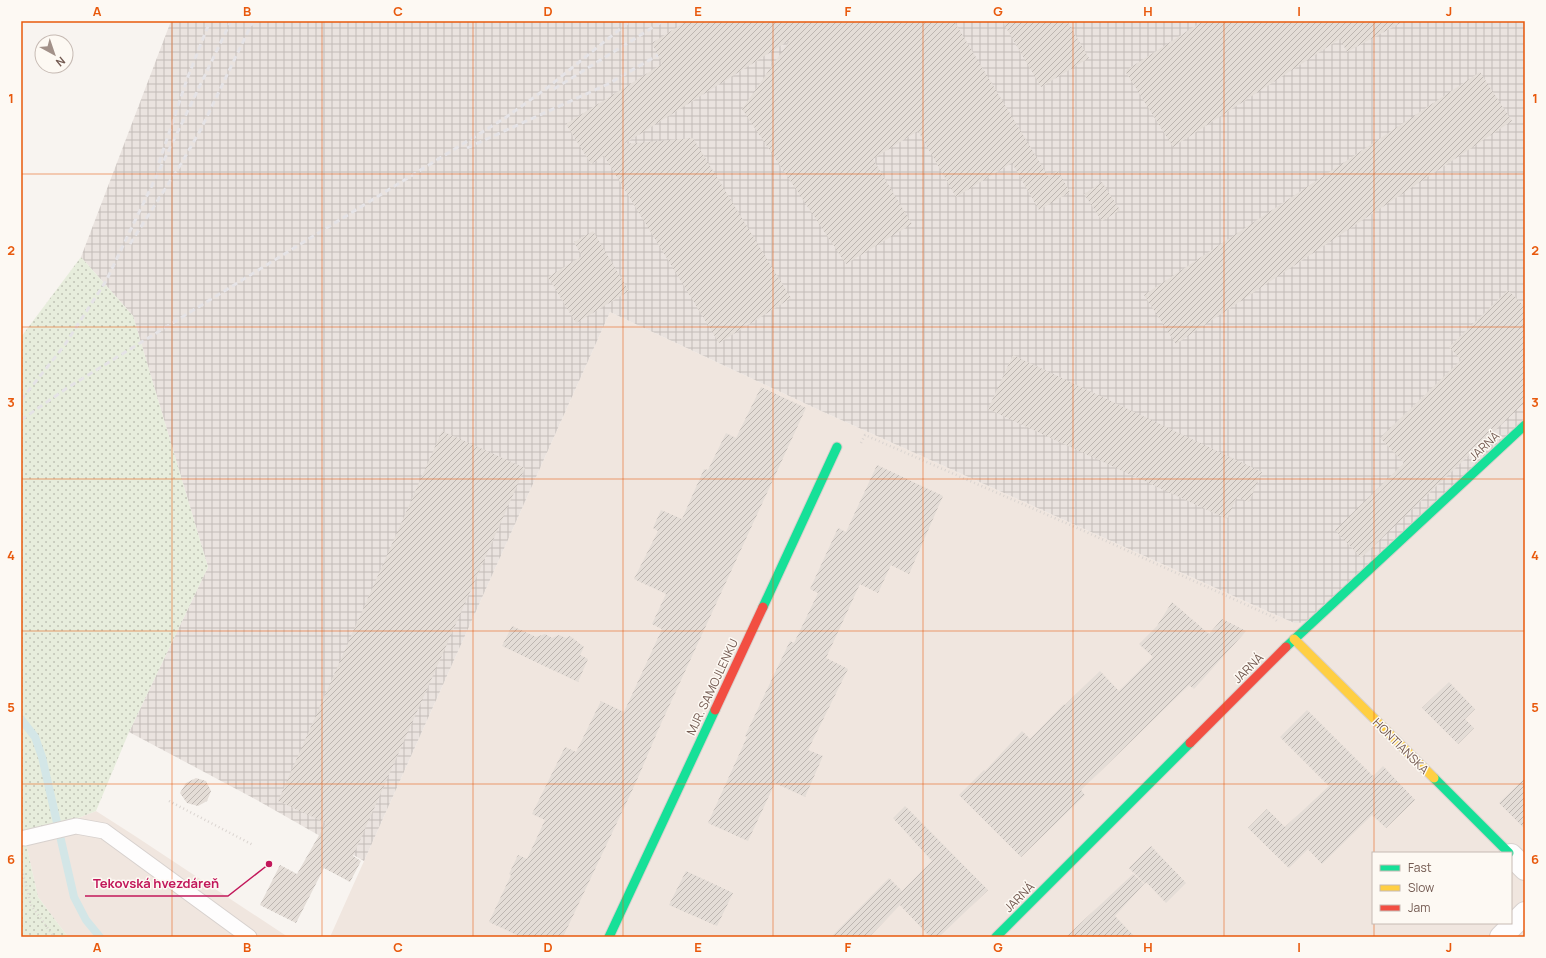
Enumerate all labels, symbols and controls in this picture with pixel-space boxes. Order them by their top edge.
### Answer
text: A [93,2,102,20]
text: B [243,2,251,20]
text: C [393,2,403,20]
text: D [543,2,553,20]
text: E [694,2,702,20]
text: F [845,2,852,20]
text: G [993,2,1003,20]
text: H [1143,2,1153,20]
text: I [1297,2,1301,20]
text: J [1446,2,1452,20]
north arrow [34,34,74,74]
text: N [53,54,69,70]
text: 1 [8,89,14,107]
text: 1 [1532,89,1538,107]
text: 2 [7,241,15,259]
text: 2 [1531,241,1539,259]
text: 3 [7,393,15,411]
text: 3 [1531,393,1539,411]
street label: JARNÁ [1465,427,1503,465]
text: 4 [7,546,15,564]
text: 4 [1531,546,1539,564]
street label: MJR. SAMOJLENKU [682,636,742,738]
street label: JARNÁ [1229,649,1267,687]
text: 5 [7,698,15,716]
text: 5 [1531,698,1539,716]
street label: HONTIANSKA [1369,714,1433,778]
text: 6 [7,850,15,868]
text: 6 [1531,850,1539,868]
legend [1372,852,1512,924]
text: Fast [1408,859,1432,876]
callout: Tekovská hvezdáreň [85,871,228,896]
text: Tekovská hvezdáreň [93,874,219,892]
street label: JARNÁ [1000,878,1038,916]
text: Slow [1408,879,1434,896]
text: Jam [1408,899,1430,916]
text: A [93,938,102,956]
text: B [243,938,251,956]
text: C [393,938,403,956]
text: D [543,938,553,956]
text: E [694,938,702,956]
text: F [845,938,852,956]
text: G [993,938,1003,956]
text: H [1143,938,1153,956]
text: I [1297,938,1301,956]
text: J [1446,938,1452,956]

